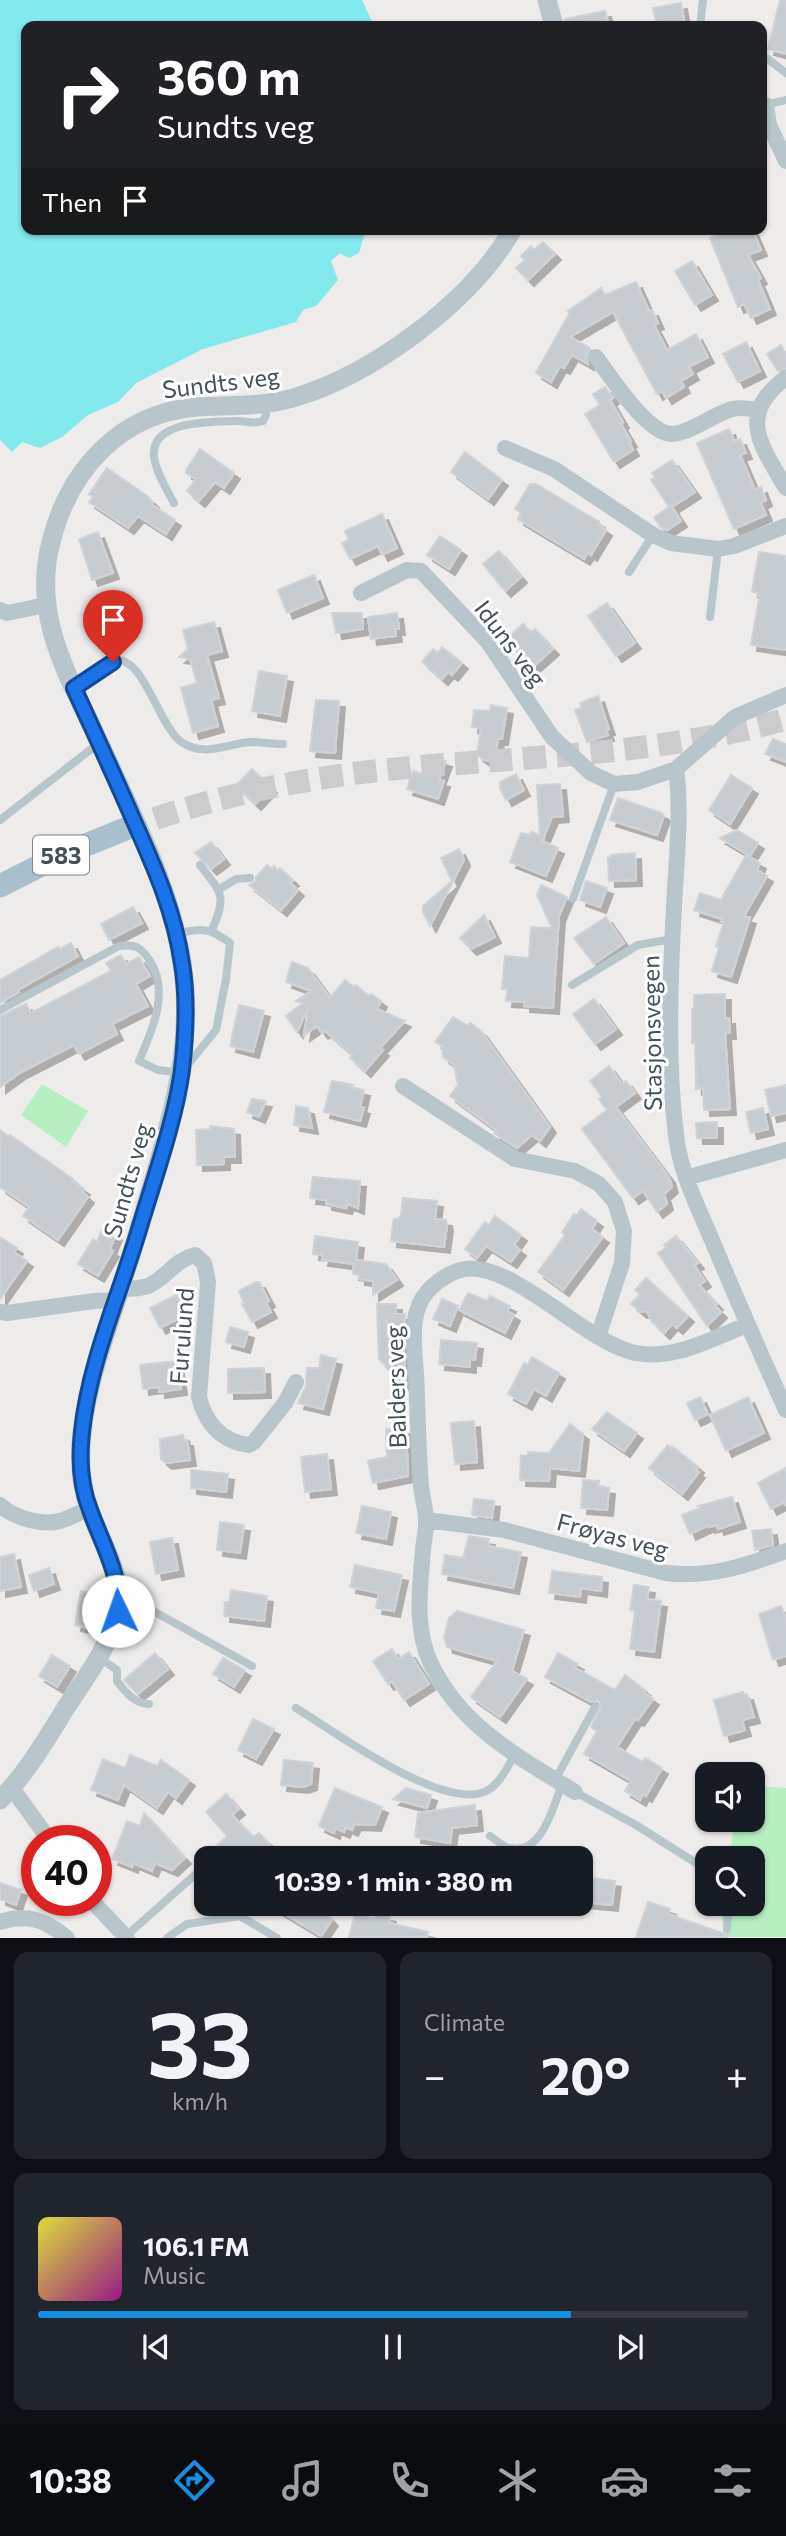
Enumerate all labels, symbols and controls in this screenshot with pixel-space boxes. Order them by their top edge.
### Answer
text: 360 m [157,45,300,105]
icon: right [42,49,133,140]
text: Sundts veg [157,105,314,145]
icon: arrive [116,182,154,220]
text: Then [42,186,102,217]
street label: Sundts veg [161,360,281,404]
pin [83,590,143,662]
street label: Iduns veg [469,594,553,692]
icon: arrive [94,601,132,639]
road number: 583 [33,835,89,874]
street label: Stasjonsvegen [635,955,667,1111]
street label: Sundts veg [97,1119,157,1241]
street label: Furulund [163,1287,199,1385]
street label: Balders veg [378,1325,412,1449]
street label: Frøyas veg [554,1506,672,1564]
position arrow [81,1574,155,1648]
map controls [695,1762,765,1916]
button: sound [695,1762,765,1832]
speed limit sign: 40 [21,1825,112,1916]
button: search [695,1846,765,1916]
text: 10:39 · 1 min · 380 m [274,1865,513,1896]
text: 33 [147,1985,253,2097]
text: Climate [424,2008,505,2036]
text: 20° [541,2042,631,2106]
text: − [424,2051,446,2098]
text: + [726,2051,748,2098]
text: km/h [172,2087,228,2115]
text: 106.1 FM [143,2230,249,2261]
text: Music [143,2261,206,2289]
icon: previous [137,2328,175,2366]
icon: pause [374,2328,412,2366]
icon: next [611,2328,649,2366]
icon: directions [170,2456,219,2505]
icon: music [278,2456,327,2505]
icon: phone [385,2456,434,2505]
icon: climate [493,2456,542,2505]
icon: car [600,2456,649,2505]
icon: filters [708,2456,757,2505]
text: 10:38 [29,2460,112,2500]

